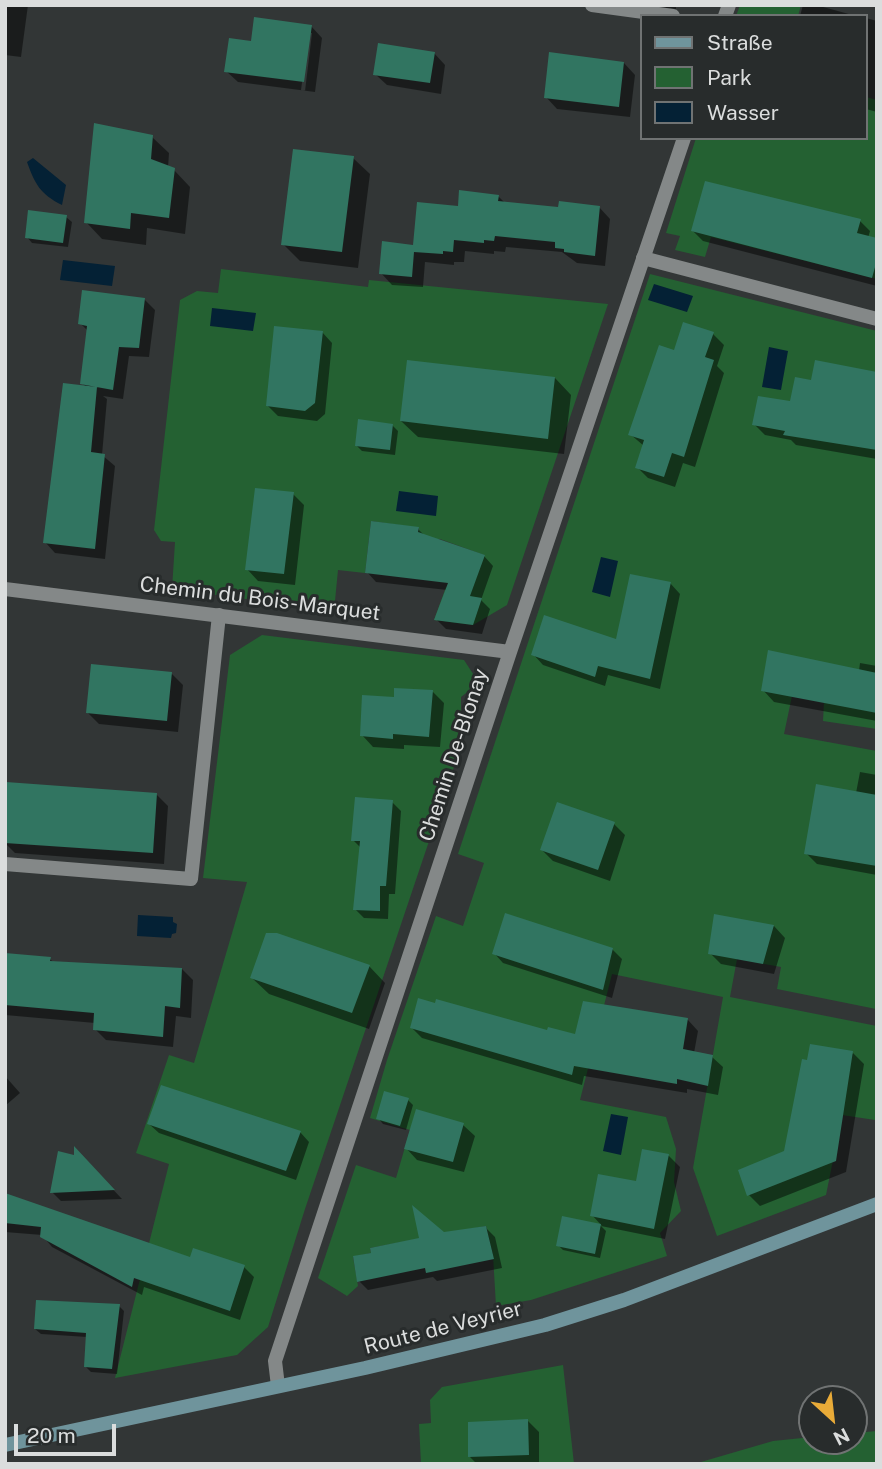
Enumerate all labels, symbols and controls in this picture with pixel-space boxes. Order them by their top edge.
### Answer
legend [640,14,868,140]
text: Straße [707,30,773,55]
text: Park [707,65,752,90]
text: Wasser [707,100,779,125]
street label: Chemin du Bois-Marquet [138,572,382,626]
street label: Chemin De-Blonay [414,665,494,845]
street label: Route de Veyrier [361,1296,525,1360]
north arrow [798,1385,868,1455]
scale bar [18,1410,119,1454]
text: 20 m [27,1423,76,1448]
text: N [830,1424,853,1450]

